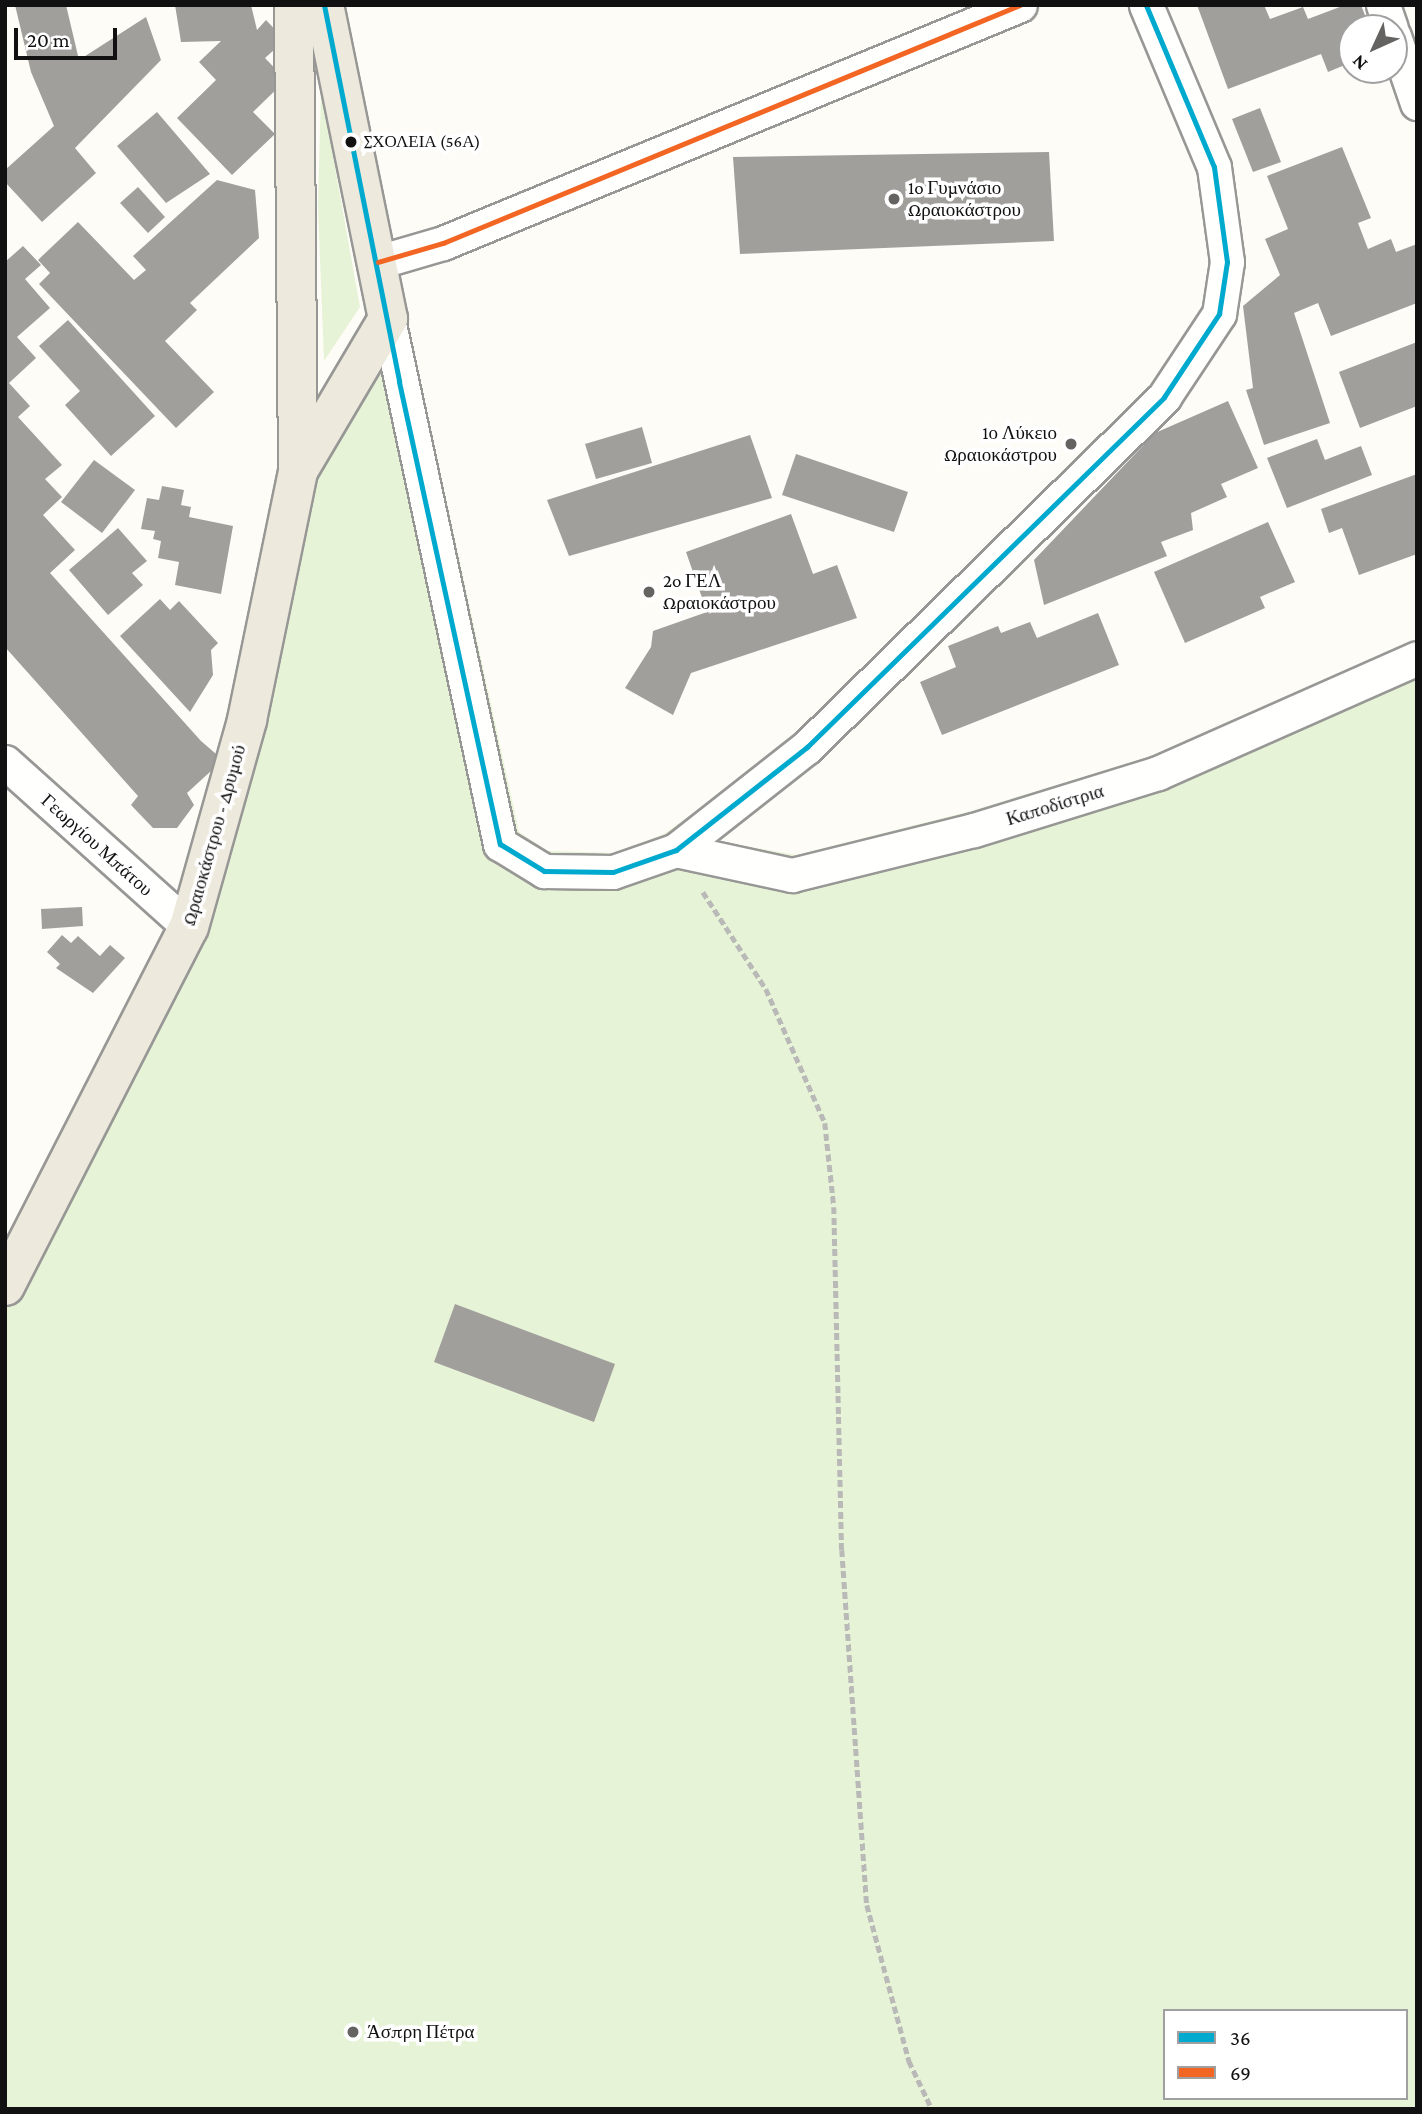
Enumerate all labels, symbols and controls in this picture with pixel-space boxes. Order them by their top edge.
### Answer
scale bar [18,14,121,58]
north arrow [1338,14,1408,84]
text: 20 m [27,28,70,52]
text: N [1347,51,1371,75]
place label: ΣΧΟΛΕΙΑ (56Α) [364,132,480,152]
marker: ΣΧΟΛΕΙΑ (56Α) [344,135,358,149]
place label: 1o Γυμνάσιο Ωραιοκάστρου [908,177,1021,221]
marker: 1o Γυμνάσιο Ωραιοκάστρου [886,191,902,207]
place label: 1ο Λύκειο Ωραιοκάστρου [944,422,1057,466]
marker: 1ο Λύκειο Ωραιοκάστρου [1063,436,1079,452]
place label: 2o ΓΕΛ Ωραιοκάστρου [663,570,776,614]
marker: 2o ΓΕΛ Ωραιοκάστρου [641,584,657,600]
street label: Ωραιοκάστρου - Δρυμού [177,742,251,928]
street label: Καποδίστρια [1003,779,1107,831]
street label: Γεωργίου Μπάτου [37,789,157,901]
legend [1163,2009,1408,2100]
place label: Άσπρη Πέτρα [367,2021,475,2043]
marker: Άσπρη Πέτρα [345,2024,361,2040]
text: 36 [1230,2026,1251,2050]
text: 69 [1230,2061,1251,2085]

